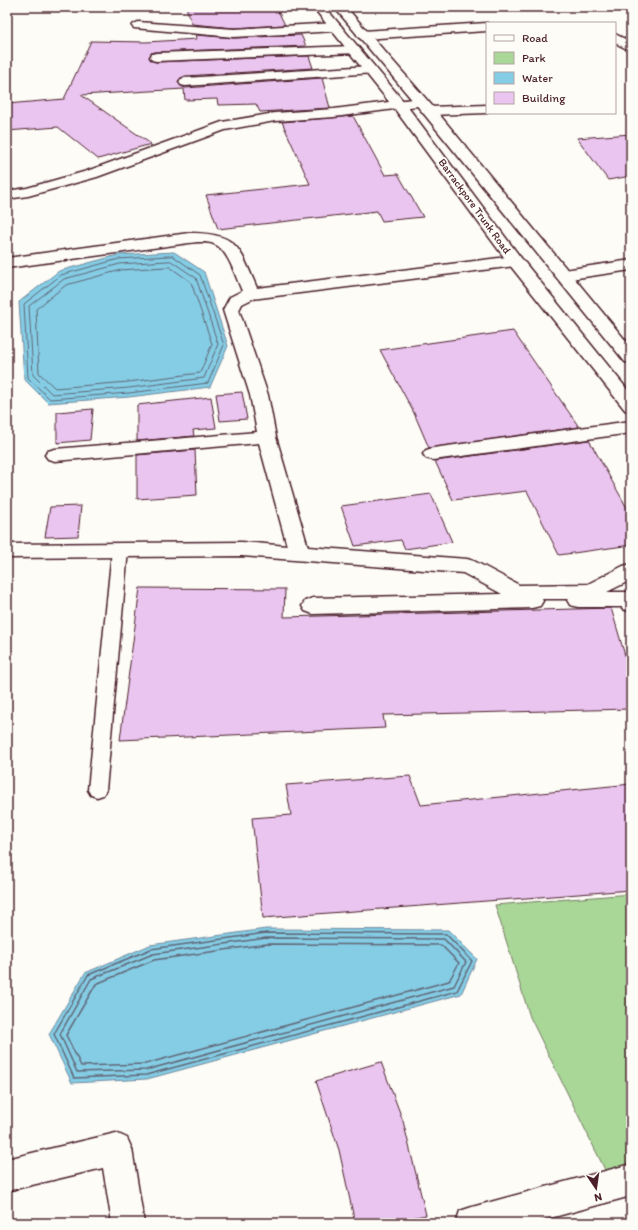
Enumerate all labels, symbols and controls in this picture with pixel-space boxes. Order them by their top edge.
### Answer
legend [486,22,616,114]
text: Road [522,31,548,45]
text: Park [522,51,546,65]
text: Water [522,71,553,85]
text: Building [522,91,566,105]
street label: Barrackpore Trunk Road [436,156,514,257]
north arrow [576,1168,616,1208]
text: N [593,1190,603,1204]

